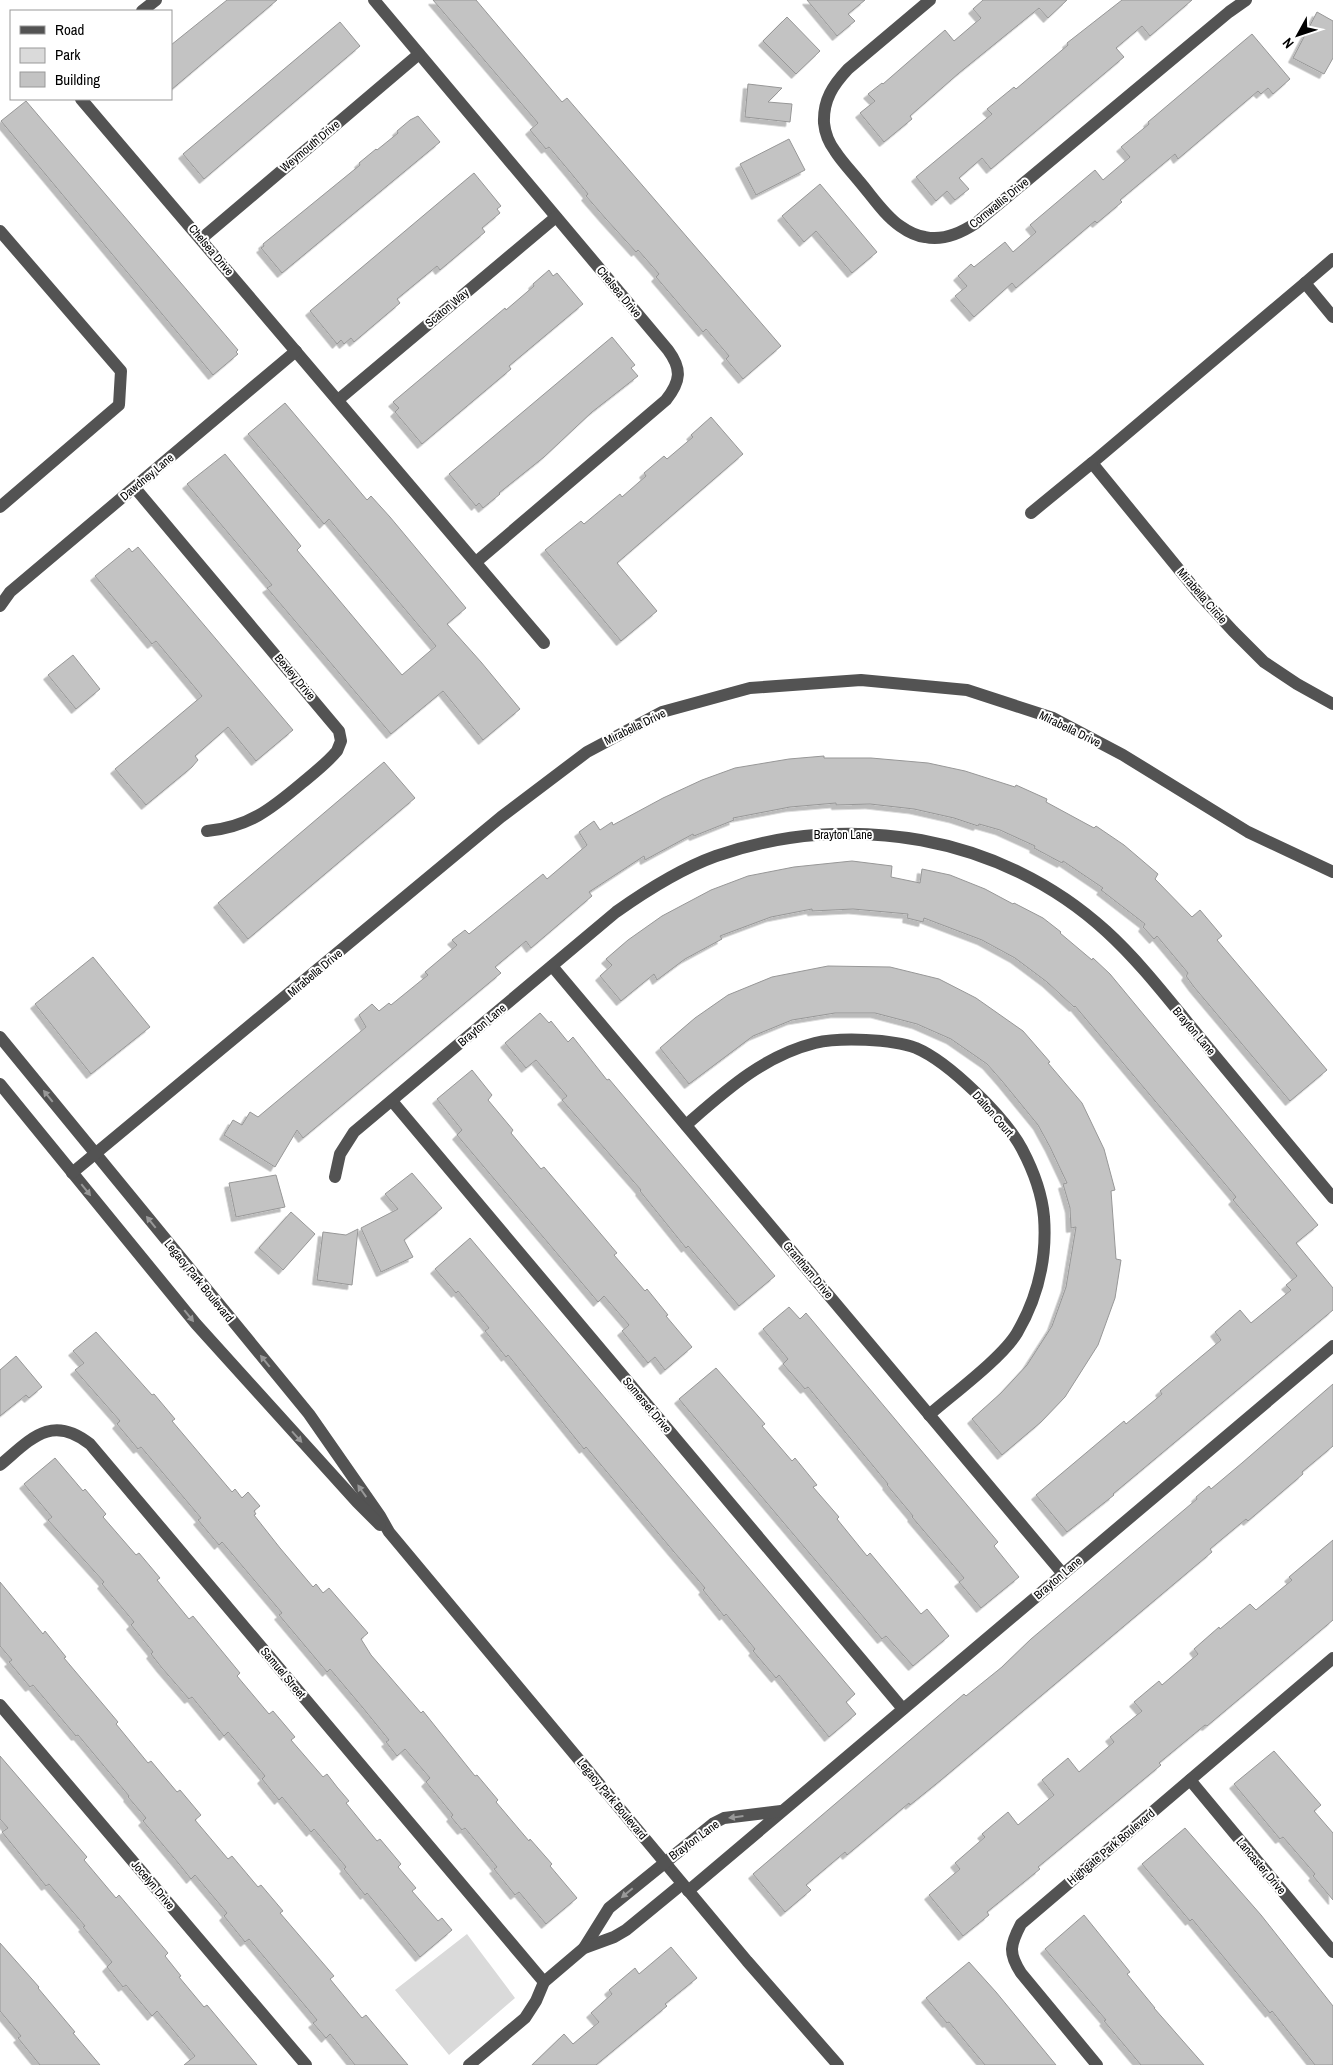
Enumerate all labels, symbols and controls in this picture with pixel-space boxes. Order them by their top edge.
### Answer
legend [10,10,172,100]
north arrow [1273,10,1323,60]
text: Road [55,19,84,40]
text: N [1278,34,1298,52]
text: Park [55,44,81,65]
text: Building [55,69,100,90]
street label: Weymouth Drive [277,116,343,176]
street label: Cornwallis Drive [966,174,1032,232]
street label: Chelsea Drive [185,221,237,279]
street label: Chelsea Drive [593,263,645,321]
street label: Scaton Way [422,285,472,331]
street label: Dawdney Lane [117,450,177,504]
street label: Mirabella Circle [1173,565,1231,627]
street label: Bexley Drive [271,650,319,704]
street label: Mirabella Drive [602,705,668,749]
street label: Mirabella Drive [1037,707,1103,751]
street label: Brayton Lane [814,827,872,843]
street label: Mirabella Drive [284,945,346,1001]
street label: Brayton Lane [454,1000,510,1050]
street label: Brayton Lane [1169,1003,1219,1059]
street label: Dalton Court [969,1088,1017,1140]
one-way arrow [42,1090,53,1103]
one-way arrow [81,1183,92,1196]
one-way arrow [145,1216,156,1229]
street label: Legacy Park Boulevard [161,1236,237,1326]
street label: Grantham Drive [779,1238,837,1302]
one-way arrow [184,1309,195,1322]
one-way arrow [260,1355,271,1368]
street label: Somerset Drive [619,1374,675,1436]
one-way arrow [291,1430,303,1442]
one-way arrow [357,1484,367,1498]
street label: Brayton Lane [1030,1553,1086,1603]
street label: Samuel Street [257,1644,309,1702]
street label: Legacy Park Boulevard [573,1755,651,1843]
street label: Highgate Park Boulevard [1064,1806,1158,1888]
one-way arrow [727,1813,743,1821]
street label: Brayton Lane [666,1816,722,1864]
street label: Lancaster Drive [1233,1834,1289,1898]
street label: Jocelyn Drive [128,1857,178,1913]
one-way arrow [621,1888,634,1899]

